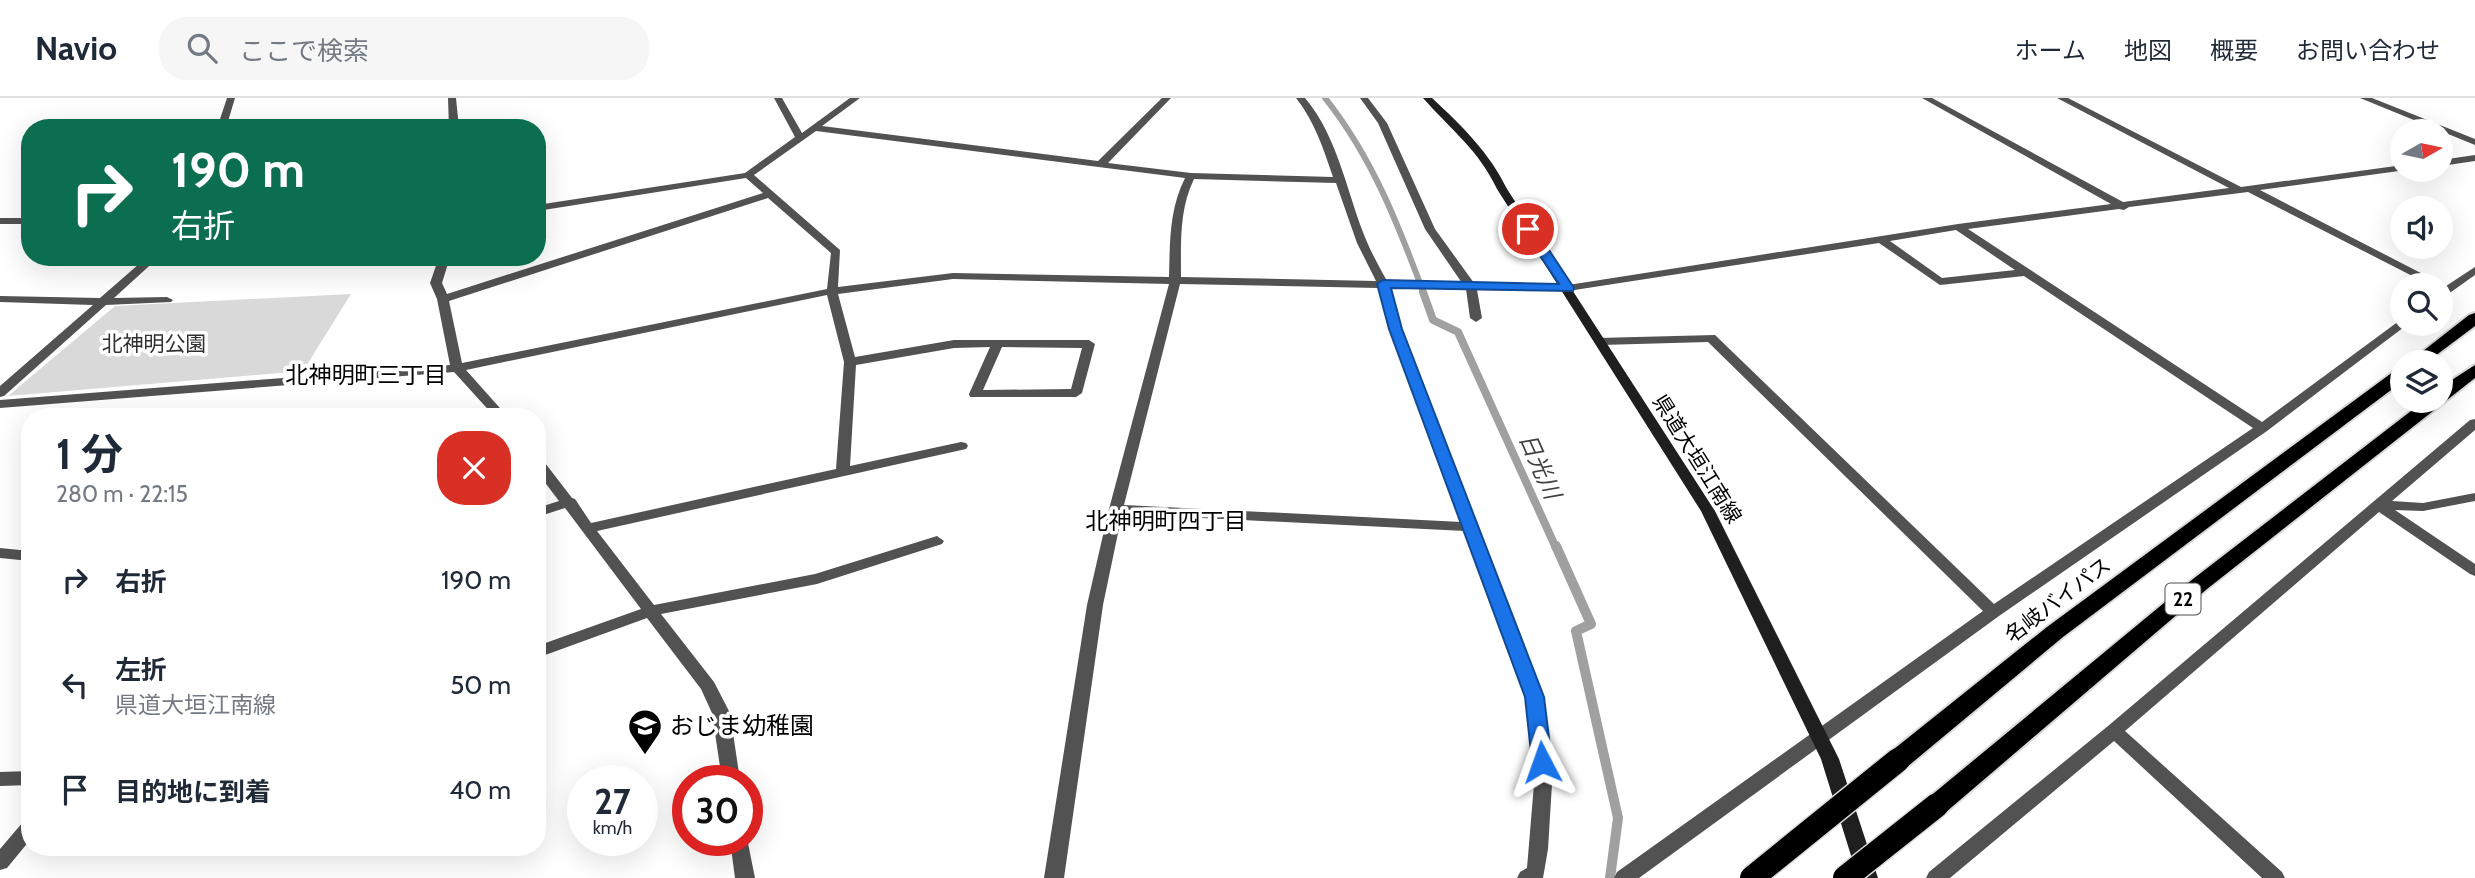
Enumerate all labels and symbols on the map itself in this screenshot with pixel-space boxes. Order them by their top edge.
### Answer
north arrow [2390,119,2454,182]
pin [1498,199,1558,259]
park label: 北神明公園 [102,331,207,356]
district label: 北神明町三丁目 [286,361,447,389]
street label: 県道大垣江南線 [1648,390,1747,528]
water label: 日光川 [1513,429,1568,506]
district label: 北神明町四丁目 [1086,507,1247,535]
street label: 名岐バイパス [2000,552,2115,647]
road number: 22 [2166,584,2200,614]
school or university icon: おじま幼稚園 [626,707,664,756]
place label: おじま幼稚園 [670,711,814,740]
position arrow [1505,725,1579,799]
speed limit sign: 30 [672,765,763,856]

